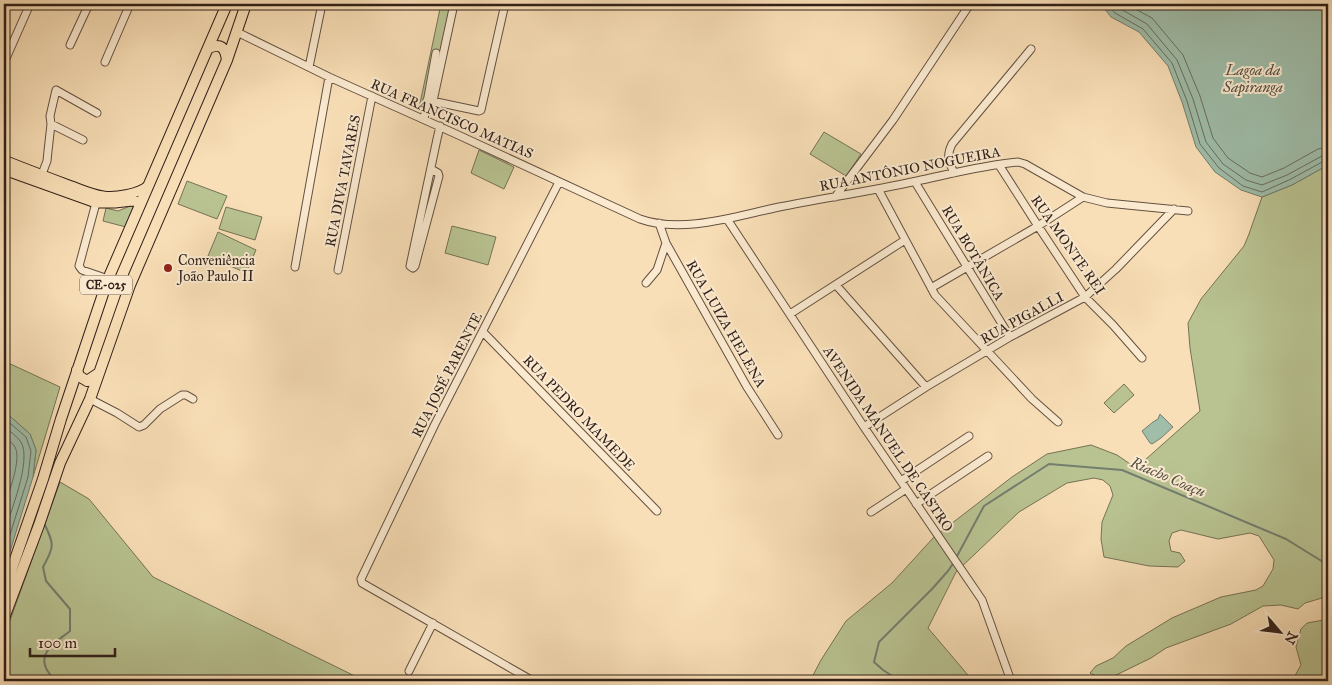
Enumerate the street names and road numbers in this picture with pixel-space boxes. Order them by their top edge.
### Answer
street label: RUA FRANCISCO MATIAS [368,75,536,163]
street label: RUA DIVA TAVARES [322,113,364,249]
street label: RUA ANTÔNIO NOGUEIRA [818,142,1003,195]
street label: RUA MONTE REI [1027,192,1109,298]
street label: RUA BOTÂNICA [938,202,1009,304]
street label: RUA LUIZA HELENA [683,257,770,391]
road number: CE-025 [80,276,132,294]
street label: RUA PIGALLI [977,288,1067,348]
street label: RUA JOSÉ PARENTE [406,309,487,441]
street label: AVENIDA MANUEL DE CASTRO [819,342,957,535]
street label: RUA PEDRO MAMEDE [519,352,639,474]

